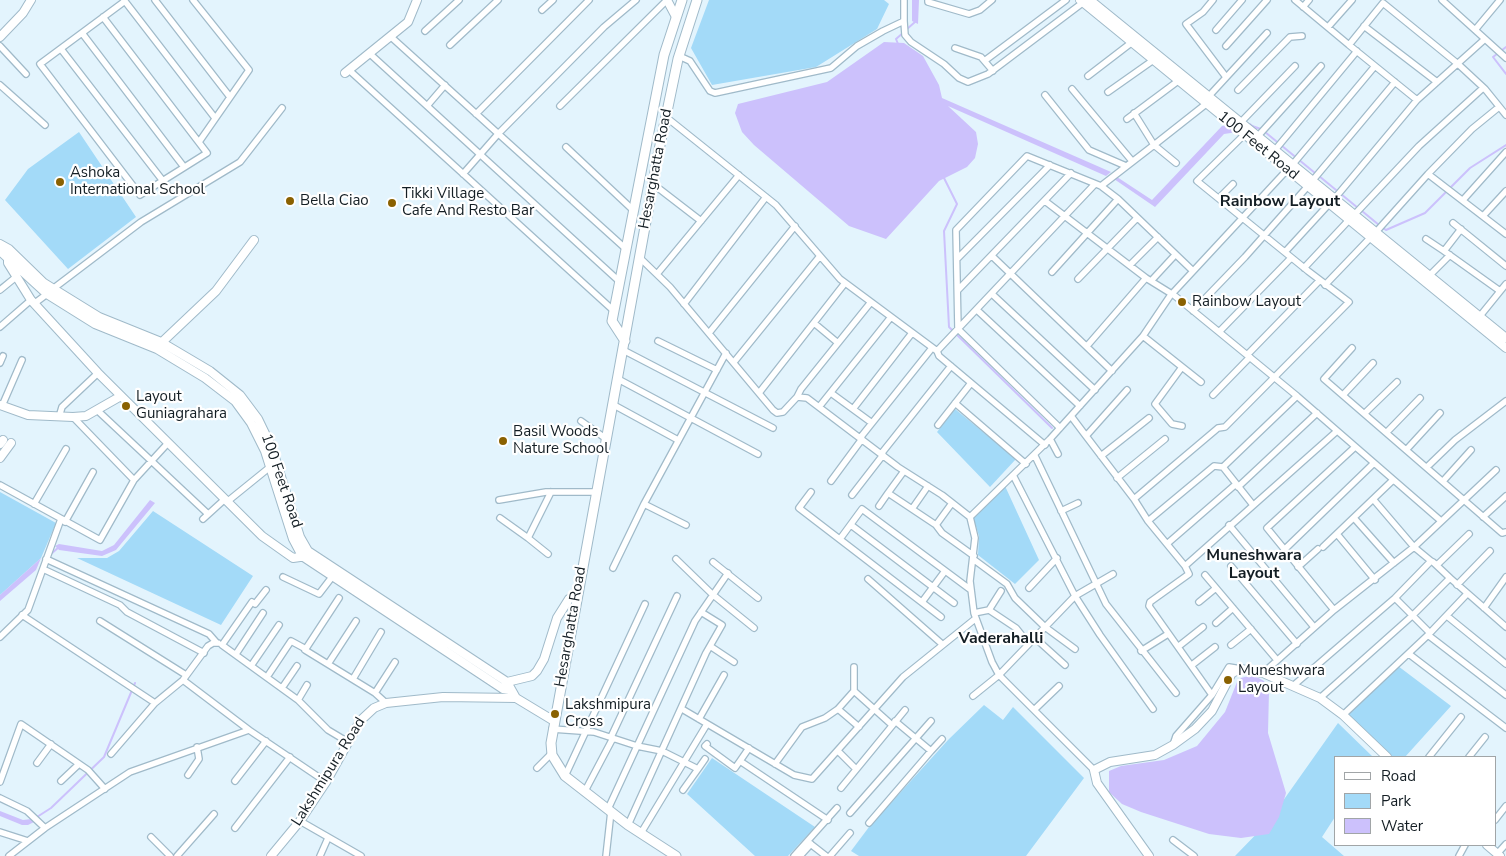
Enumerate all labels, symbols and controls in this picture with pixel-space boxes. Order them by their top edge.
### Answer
street label: Hesarghatta Road [636,107,676,231]
street label: 100 Feet Road [1214,108,1302,184]
place label: Ashoka International School [70,164,205,199]
marker: Ashoka International School [54,176,66,188]
place label: Tikki Village Cafe And Resto Bar [402,185,534,220]
place label: Bella Ciao [300,192,369,210]
district label: Rainbow Layout [1220,192,1340,212]
marker: Bella Ciao [284,195,296,207]
marker: Tikki Village Cafe And Resto Bar [386,197,398,209]
place label: Rainbow Layout [1192,293,1301,311]
marker: Rainbow Layout [1176,296,1188,308]
place label: Layout Guniagrahara [136,388,227,423]
marker: Layout Guniagrahara [120,400,132,412]
place label: Basil Woods Nature School [513,423,609,458]
street label: 100 Feet Road [256,431,306,531]
marker: Basil Woods Nature School [497,435,509,447]
district label: Muneshwara Layout [1206,546,1302,584]
street label: Hesarghatta Road [552,565,590,689]
district label: Vaderahalli [959,629,1043,649]
place label: Muneshwara Layout [1238,662,1325,697]
marker: Muneshwara Layout [1222,674,1234,686]
place label: Lakshmipura Cross [565,696,651,731]
marker: Lakshmipura Cross [549,708,561,720]
street label: Lakshmipura Road [288,714,370,830]
legend [1334,756,1496,846]
text: Road [1381,766,1416,786]
text: Park [1381,791,1411,811]
text: Water [1381,816,1423,836]

